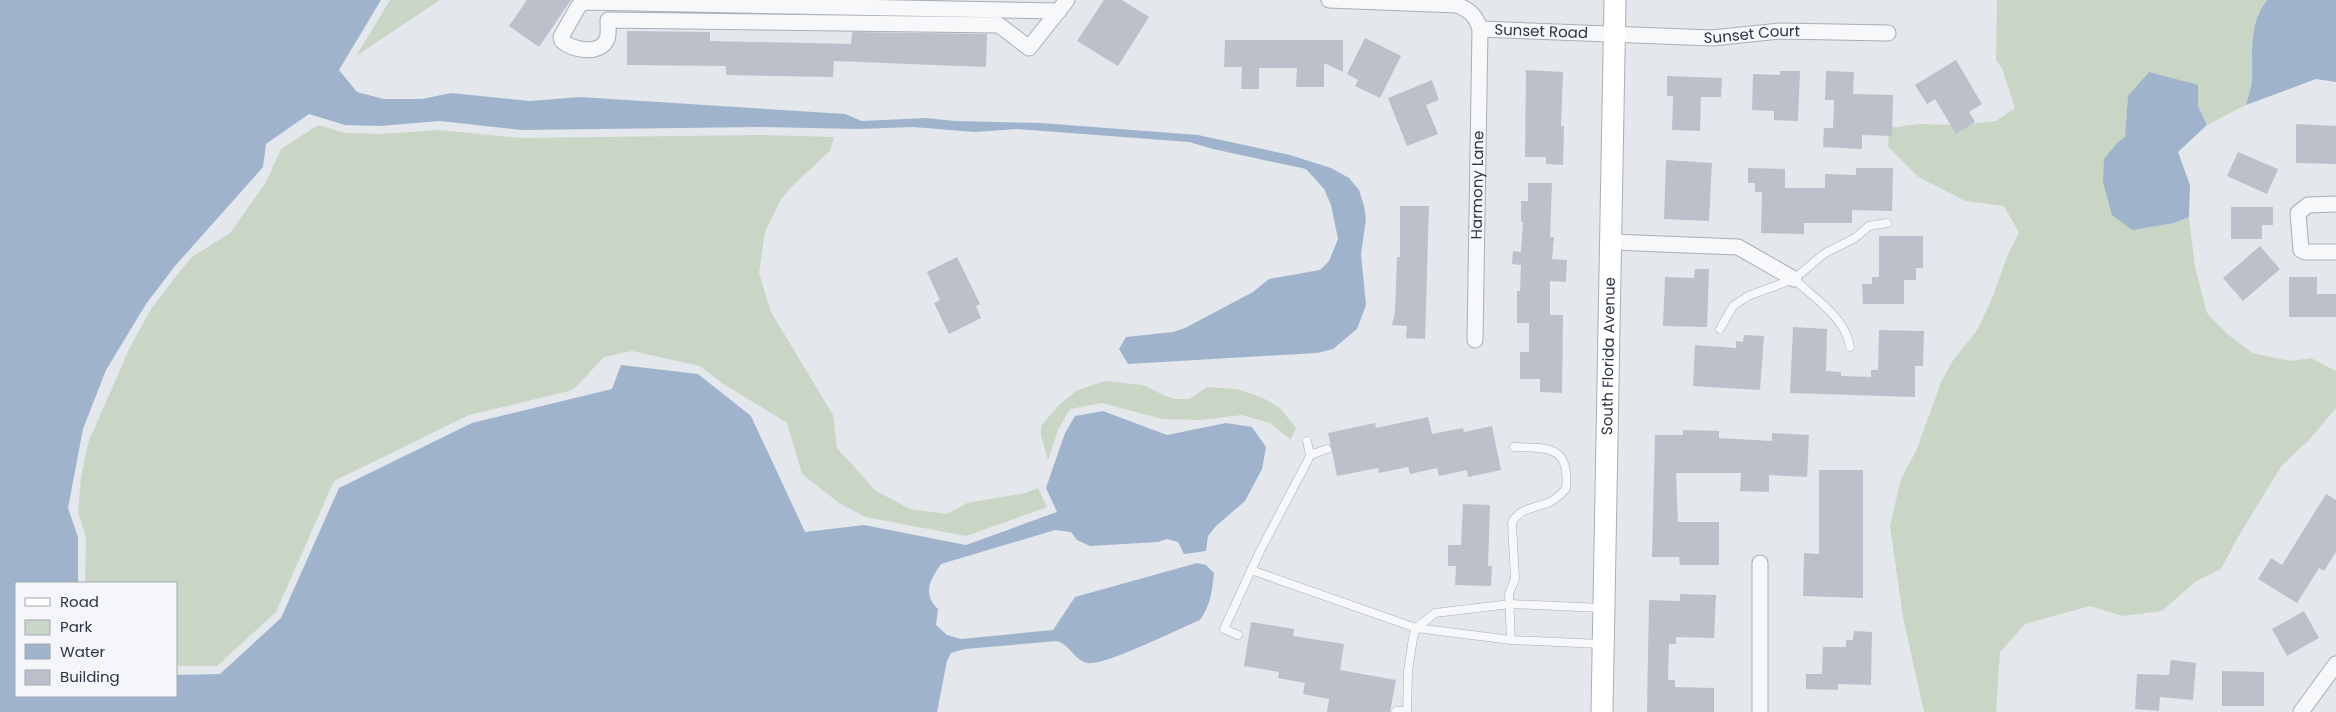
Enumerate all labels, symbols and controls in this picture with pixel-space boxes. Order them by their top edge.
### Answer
street label: Sunset Road [1494,19,1588,43]
street label: Sunset Court [1703,20,1800,48]
street label: Harmony Lane [1466,130,1488,240]
street label: South Florida Avenue [1596,277,1620,435]
legend [15,582,178,697]
text: Road [60,591,99,612]
text: Park [60,616,92,637]
text: Water [60,641,106,662]
text: Building [60,666,120,687]

